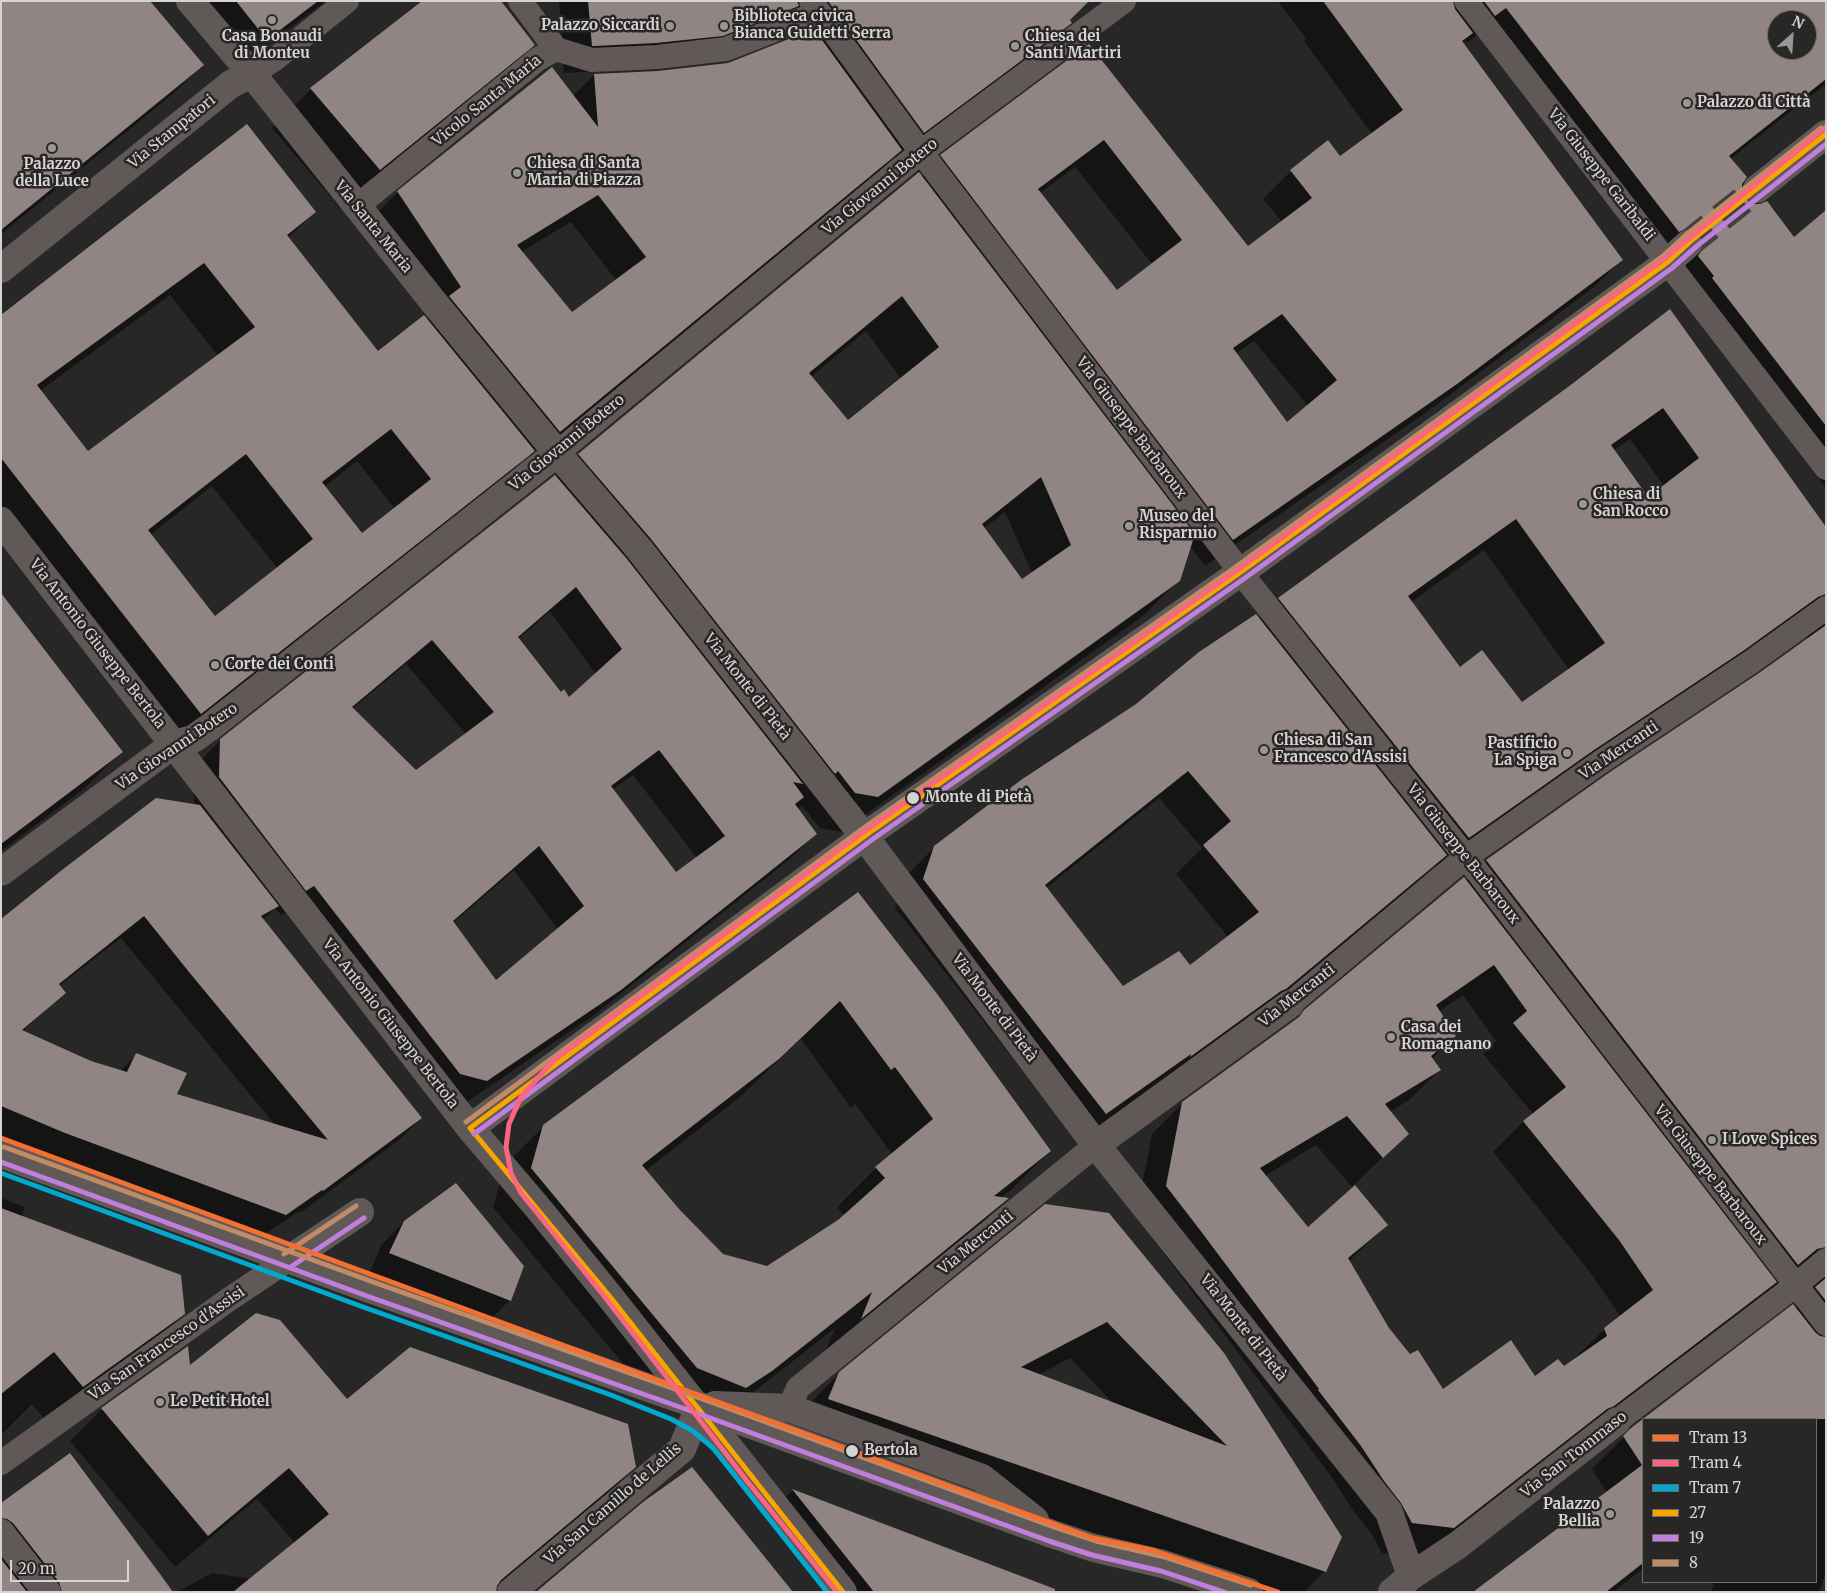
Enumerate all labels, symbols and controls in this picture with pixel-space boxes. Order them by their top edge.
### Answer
place label: Biblioteca civica Bianca Guidetti Serra [734,8,891,43]
north arrow [1767,10,1817,60]
text: N [1789,12,1807,33]
marker: Casa Bonaudi di Monteu [266,14,278,26]
place label: Palazzo Siccardi [541,17,660,35]
marker: Palazzo Siccardi [664,20,676,32]
marker: Biblioteca civica Bianca Guidetti Serra [718,20,730,32]
place label: Casa Bonaudi di Monteu [222,28,322,63]
place label: Chiesa dei Santi Martiri [1025,28,1121,63]
marker: Chiesa dei Santi Martiri [1009,40,1021,52]
street label: Vicolo Santa Maria [429,52,545,150]
street label: Via Stampatori [125,91,219,173]
place label: Palazzo di Città [1697,94,1811,112]
marker: Palazzo di Città [1681,97,1693,109]
street label: Via Giuseppe Garibaldi [1544,105,1658,245]
street label: Via Giovanni Botero [819,135,941,239]
marker: Palazzo della Luce [46,142,58,154]
place label: Chiesa di Santa Maria di Piazza [527,155,641,190]
place label: Palazzo della Luce [15,156,89,191]
marker: Chiesa di Santa Maria di Piazza [511,167,523,179]
street label: Via Santa Maria [330,177,416,277]
street label: Via Giuseppe Barbaroux [1072,354,1190,502]
street label: Via Giovanni Botero [506,391,628,495]
place label: Chiesa di San Rocco [1593,486,1669,521]
marker: Chiesa di San Rocco [1577,498,1589,510]
place label: Museo del Risparmio [1139,508,1217,543]
marker: Museo del Risparmio [1123,520,1135,532]
street label: Via Antonio Giuseppe Bertola [25,556,169,732]
street label: Via Monte di Pietà [700,630,794,744]
place label: Corte dei Conti [225,656,334,674]
marker: Corte dei Conti [209,659,221,671]
street label: Via Giovanni Botero [113,700,241,794]
street label: Via Mercanti [1576,718,1662,784]
place label: Chiesa di San Francesco d'Assisi [1274,732,1407,767]
place label: Pastificio La Spiga [1487,735,1557,770]
marker: Chiesa di San Francesco d'Assisi [1258,744,1270,756]
marker: Pastificio La Spiga [1561,747,1573,759]
street label: Via Giuseppe Barbaroux [1403,781,1523,927]
place label: Monte di Pietà [925,789,1032,807]
marker: Monte di Pietà [905,790,921,806]
street label: Via Antonio Giuseppe Bertola [318,936,462,1112]
street label: Via Monte di Pietà [948,951,1040,1065]
street label: Via Mercanti [1255,961,1339,1031]
place label: Casa dei Romagnano [1401,1019,1491,1054]
marker: Casa dei Romagnano [1385,1031,1397,1043]
street label: Via Giuseppe Barbaroux [1650,1102,1770,1248]
place label: I Love Spices [1722,1131,1817,1149]
marker: I Love Spices [1706,1134,1718,1146]
street label: Via Mercanti [935,1207,1017,1279]
street label: Via Monte di Pietà [1196,1271,1290,1385]
street label: Via San Francesco d'Assisi [86,1283,248,1405]
place label: Le Petit Hotel [170,1393,270,1411]
marker: Le Petit Hotel [154,1396,166,1408]
street label: Via San Tommaso [1517,1408,1631,1502]
legend [1642,1418,1817,1583]
text: Tram 13 [1689,1428,1747,1447]
street label: Via San Camillo de Lellis [541,1440,685,1568]
place label: Bertola [864,1442,918,1460]
marker: Bertola [844,1443,860,1459]
text: Tram 4 [1689,1453,1742,1472]
text: Tram 7 [1689,1478,1741,1497]
place label: Palazzo Bellia [1543,1496,1600,1531]
text: 27 [1689,1503,1706,1522]
marker: Palazzo Bellia [1604,1508,1616,1520]
text: 19 [1689,1528,1704,1547]
scale bar [12,1550,131,1582]
text: 8 [1689,1553,1698,1572]
text: 20 m [18,1559,55,1578]

